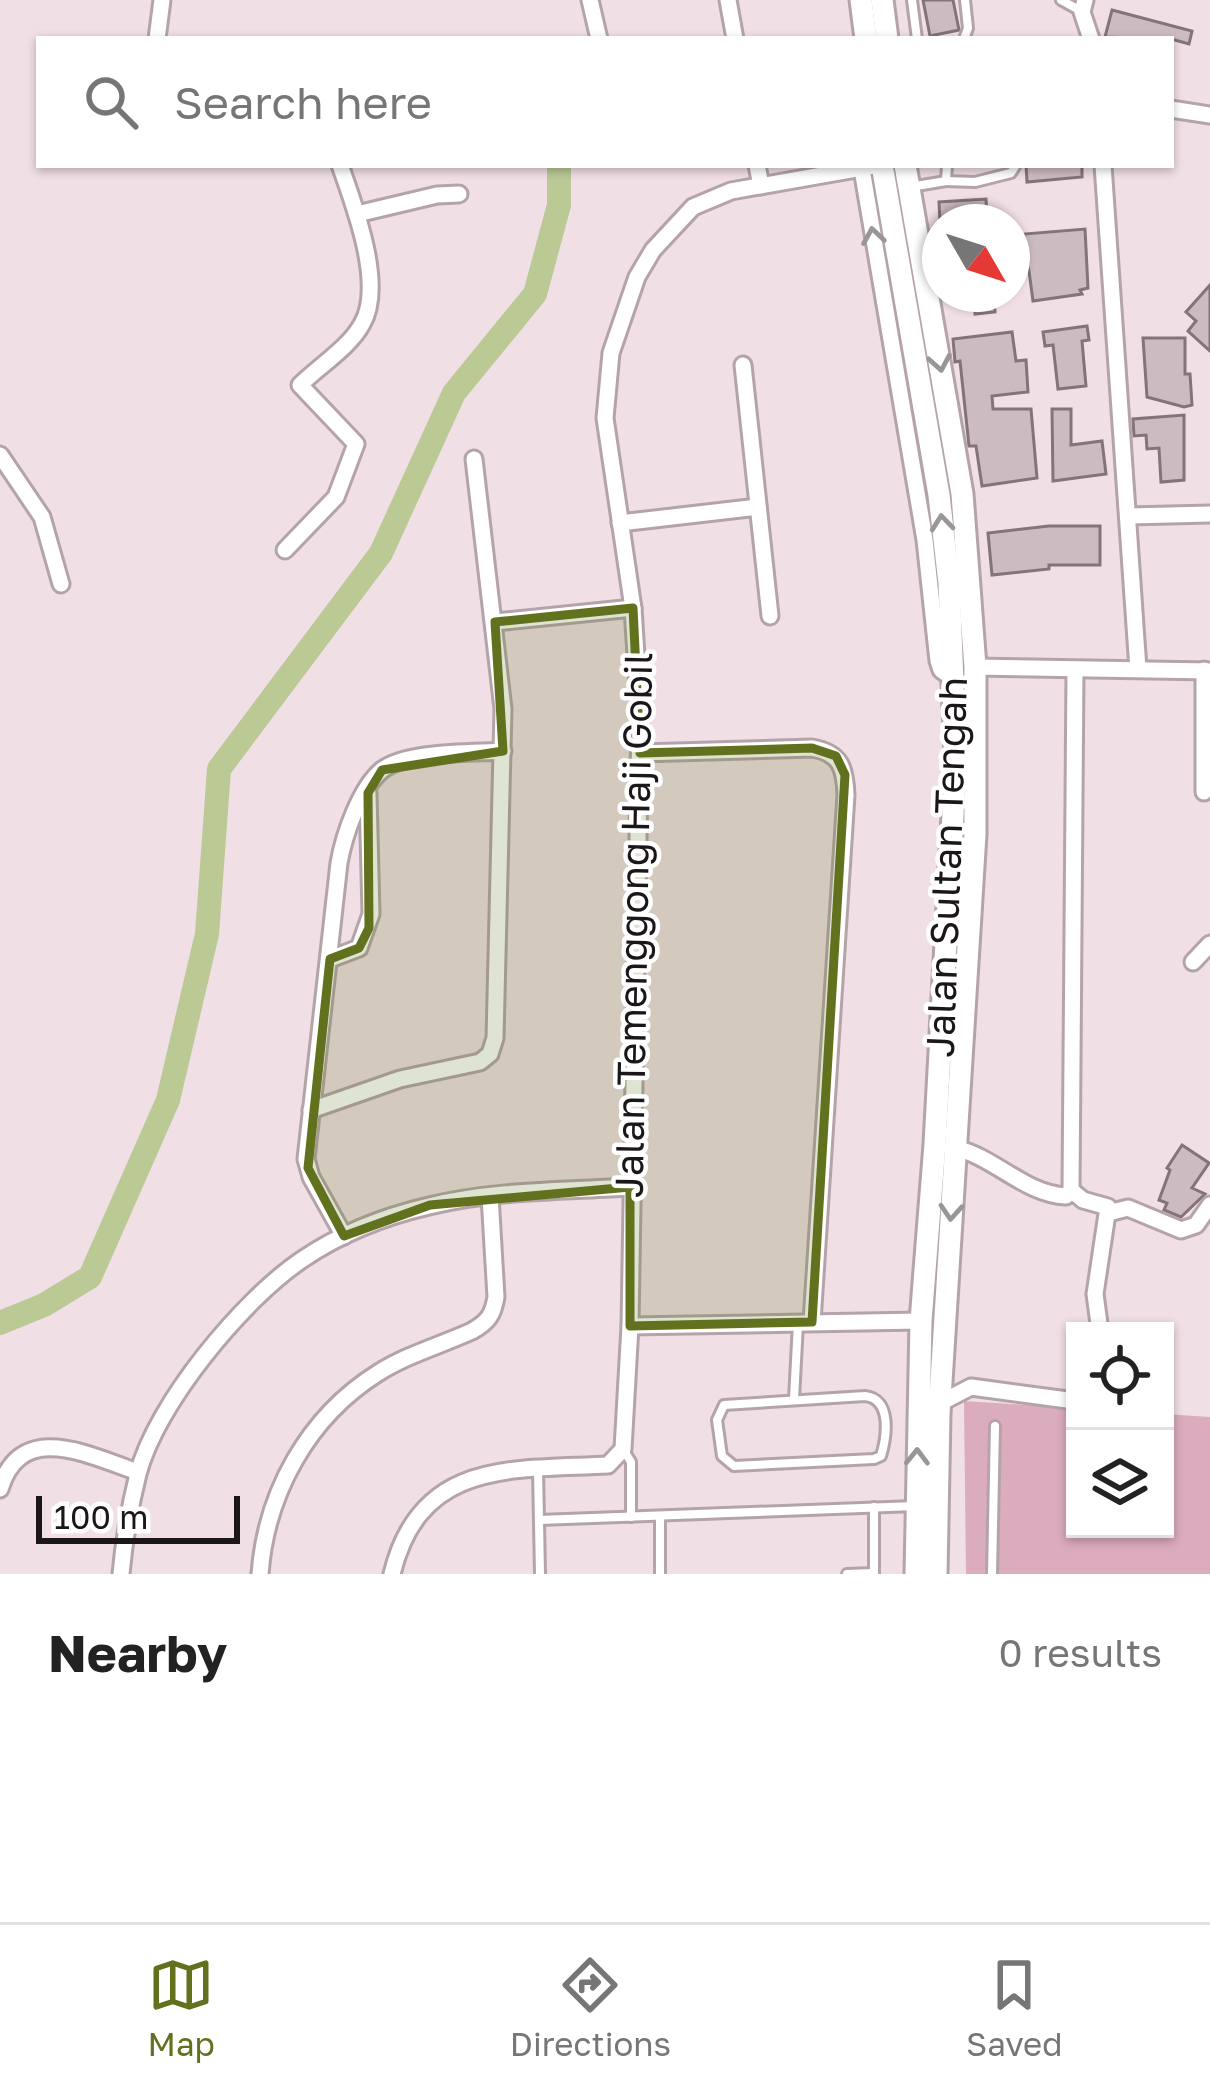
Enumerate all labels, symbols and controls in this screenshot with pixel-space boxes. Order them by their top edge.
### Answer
search box [36,36,1174,168]
icon: search [78,69,144,135]
text: Search here [174,75,432,129]
north arrow [922,204,1030,312]
one-way arrow [862,226,887,246]
one-way arrow [926,353,951,373]
one-way arrow [930,513,956,533]
street label: Jalan Temenggong Haji Gobil [605,652,661,1198]
street label: Jalan Sultan Tengah [916,676,976,1058]
one-way arrow [939,1203,965,1222]
map controls [1066,1322,1174,1538]
button: locate [1066,1322,1174,1430]
button: layers [1066,1430,1174,1538]
one-way arrow [904,1447,930,1466]
scale bar [36,1490,240,1543]
text: 100 m [54,1497,148,1536]
text: Nearby [48,1622,227,1683]
text: 0 results [998,1629,1162,1676]
tab: Map [148,1952,215,2063]
tab: Directions [510,1952,671,2063]
tab: Saved [966,1952,1062,2063]

